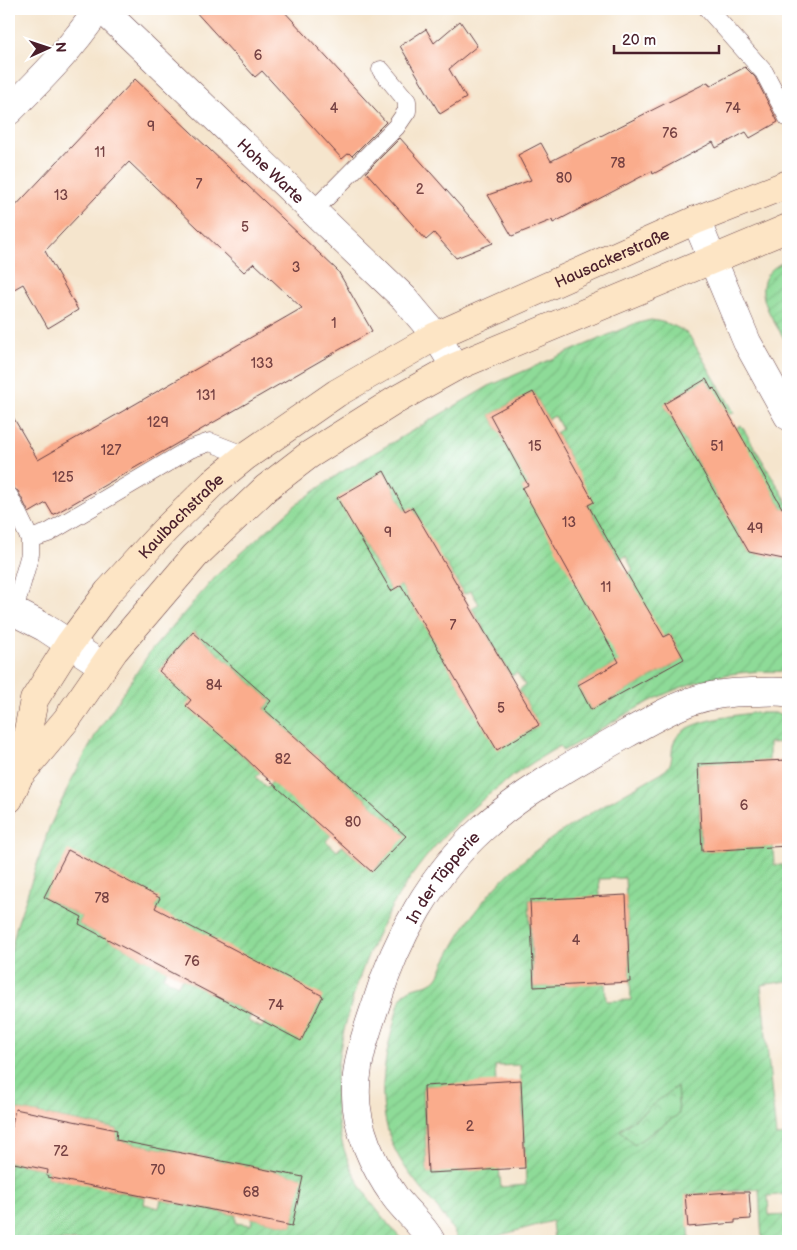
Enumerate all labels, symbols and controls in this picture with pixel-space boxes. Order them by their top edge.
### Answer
north arrow [22,22,72,72]
scale bar [614,22,720,54]
text: 20 m [622,31,656,50]
text: N [52,42,69,53]
house number: 6 [254,47,263,64]
house number: 4 [330,100,339,117]
house number: 74 [725,100,741,117]
house number: 9 [147,118,155,135]
house number: 76 [662,125,678,142]
street label: Hohe Warte [233,135,308,209]
house number: 11 [95,144,105,161]
house number: 78 [610,155,626,172]
house number: 80 [556,170,572,187]
house number: 7 [196,176,203,193]
house number: 2 [416,181,425,198]
house number: 13 [54,187,68,204]
house number: 5 [241,219,249,236]
street label: Hausackerstraße [552,225,673,293]
house number: 3 [292,259,300,276]
house number: 1 [331,315,337,332]
house number: 133 [251,355,273,372]
house number: 131 [196,387,216,404]
house number: 129 [147,414,169,431]
house number: 15 [528,438,542,455]
house number: 51 [710,438,724,455]
house number: 127 [101,442,121,459]
house number: 125 [52,469,74,486]
street label: Kaulbachstraße [135,470,229,563]
house number: 13 [562,514,576,531]
house number: 49 [747,520,763,537]
house number: 9 [384,524,392,541]
house number: 11 [601,579,611,596]
house number: 7 [450,617,457,634]
house number: 84 [206,677,223,694]
house number: 5 [497,700,505,717]
house number: 82 [275,751,292,768]
house number: 6 [740,797,749,814]
house number: 80 [345,814,361,831]
street label: In der Täpperie [403,828,485,927]
house number: 78 [94,890,110,907]
house number: 4 [572,932,581,949]
house number: 76 [184,953,200,970]
house number: 74 [268,997,284,1014]
house number: 2 [466,1118,475,1135]
house number: 72 [53,1143,69,1160]
house number: 70 [150,1162,166,1179]
house number: 68 [243,1184,259,1201]

